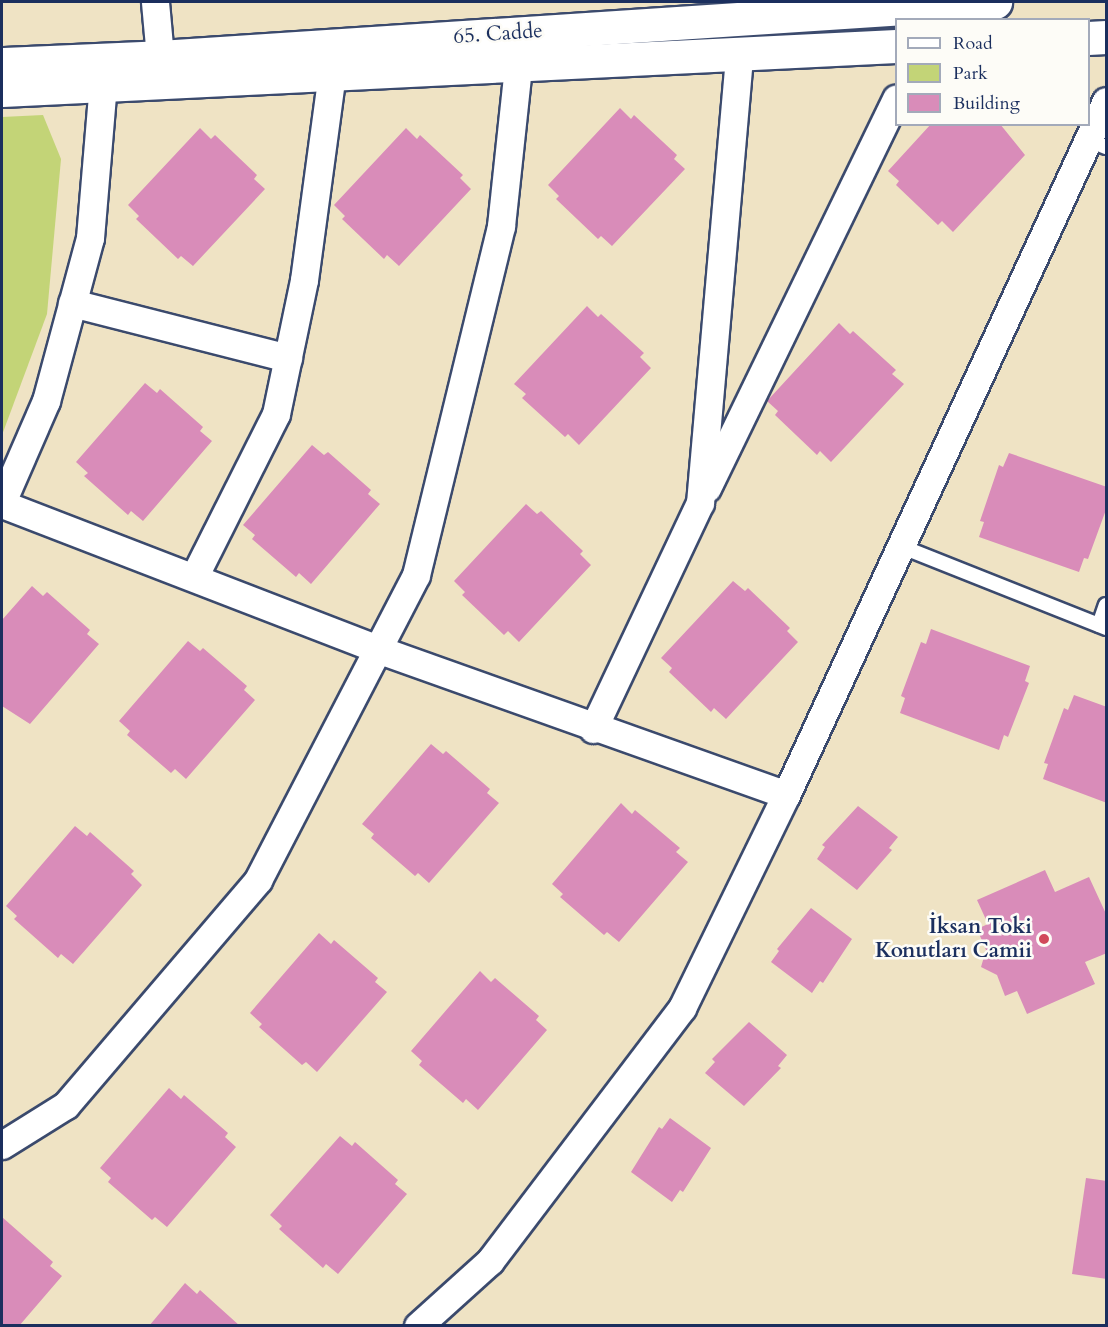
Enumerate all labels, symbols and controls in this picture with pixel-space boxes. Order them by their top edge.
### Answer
street label: 65. Cadde [452,18,544,50]
legend [895,18,1090,126]
text: Road [953,31,993,56]
text: Park [953,61,988,86]
text: Building [953,91,1020,116]
place label: İksan Toki Konutları Camii [875,914,1032,964]
marker: İksan Toki Konutları Camii [1037,932,1051,946]

